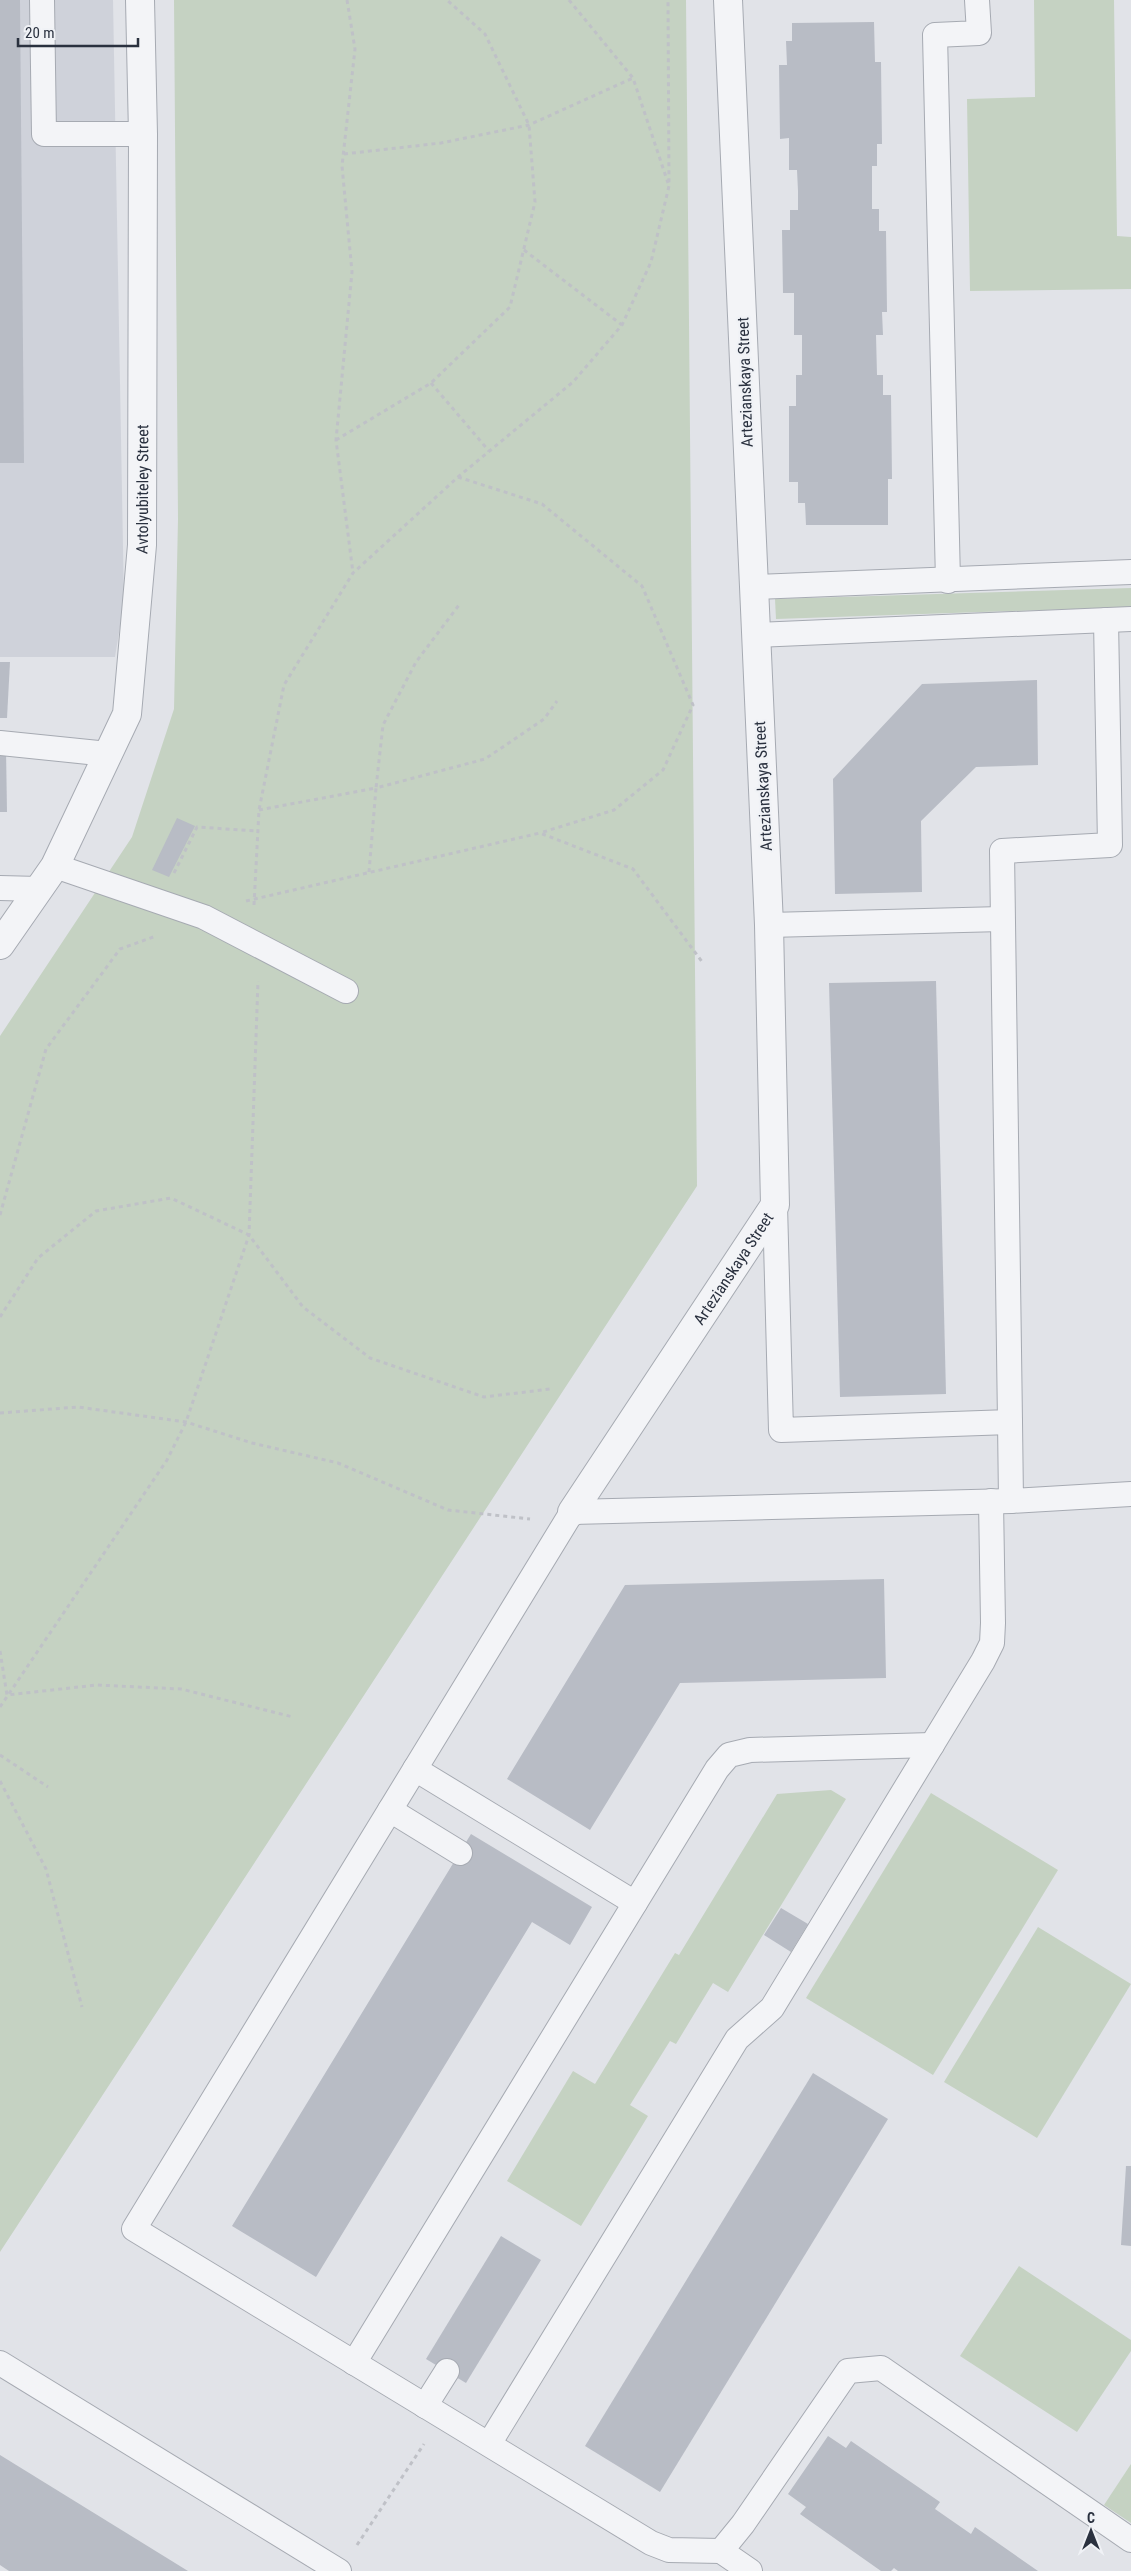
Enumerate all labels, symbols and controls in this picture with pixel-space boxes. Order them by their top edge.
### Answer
scale bar [18,15,138,47]
text: 20 m [25,24,55,42]
street label: Artezianskaya Street [733,316,757,447]
street label: Avtolyubiteley Street [132,424,152,554]
street label: Artezianskaya Street [750,720,776,852]
street label: Artezianskaya Street [689,1209,777,1328]
north arrow [1066,2506,1116,2556]
text: С [1087,2510,1095,2526]

